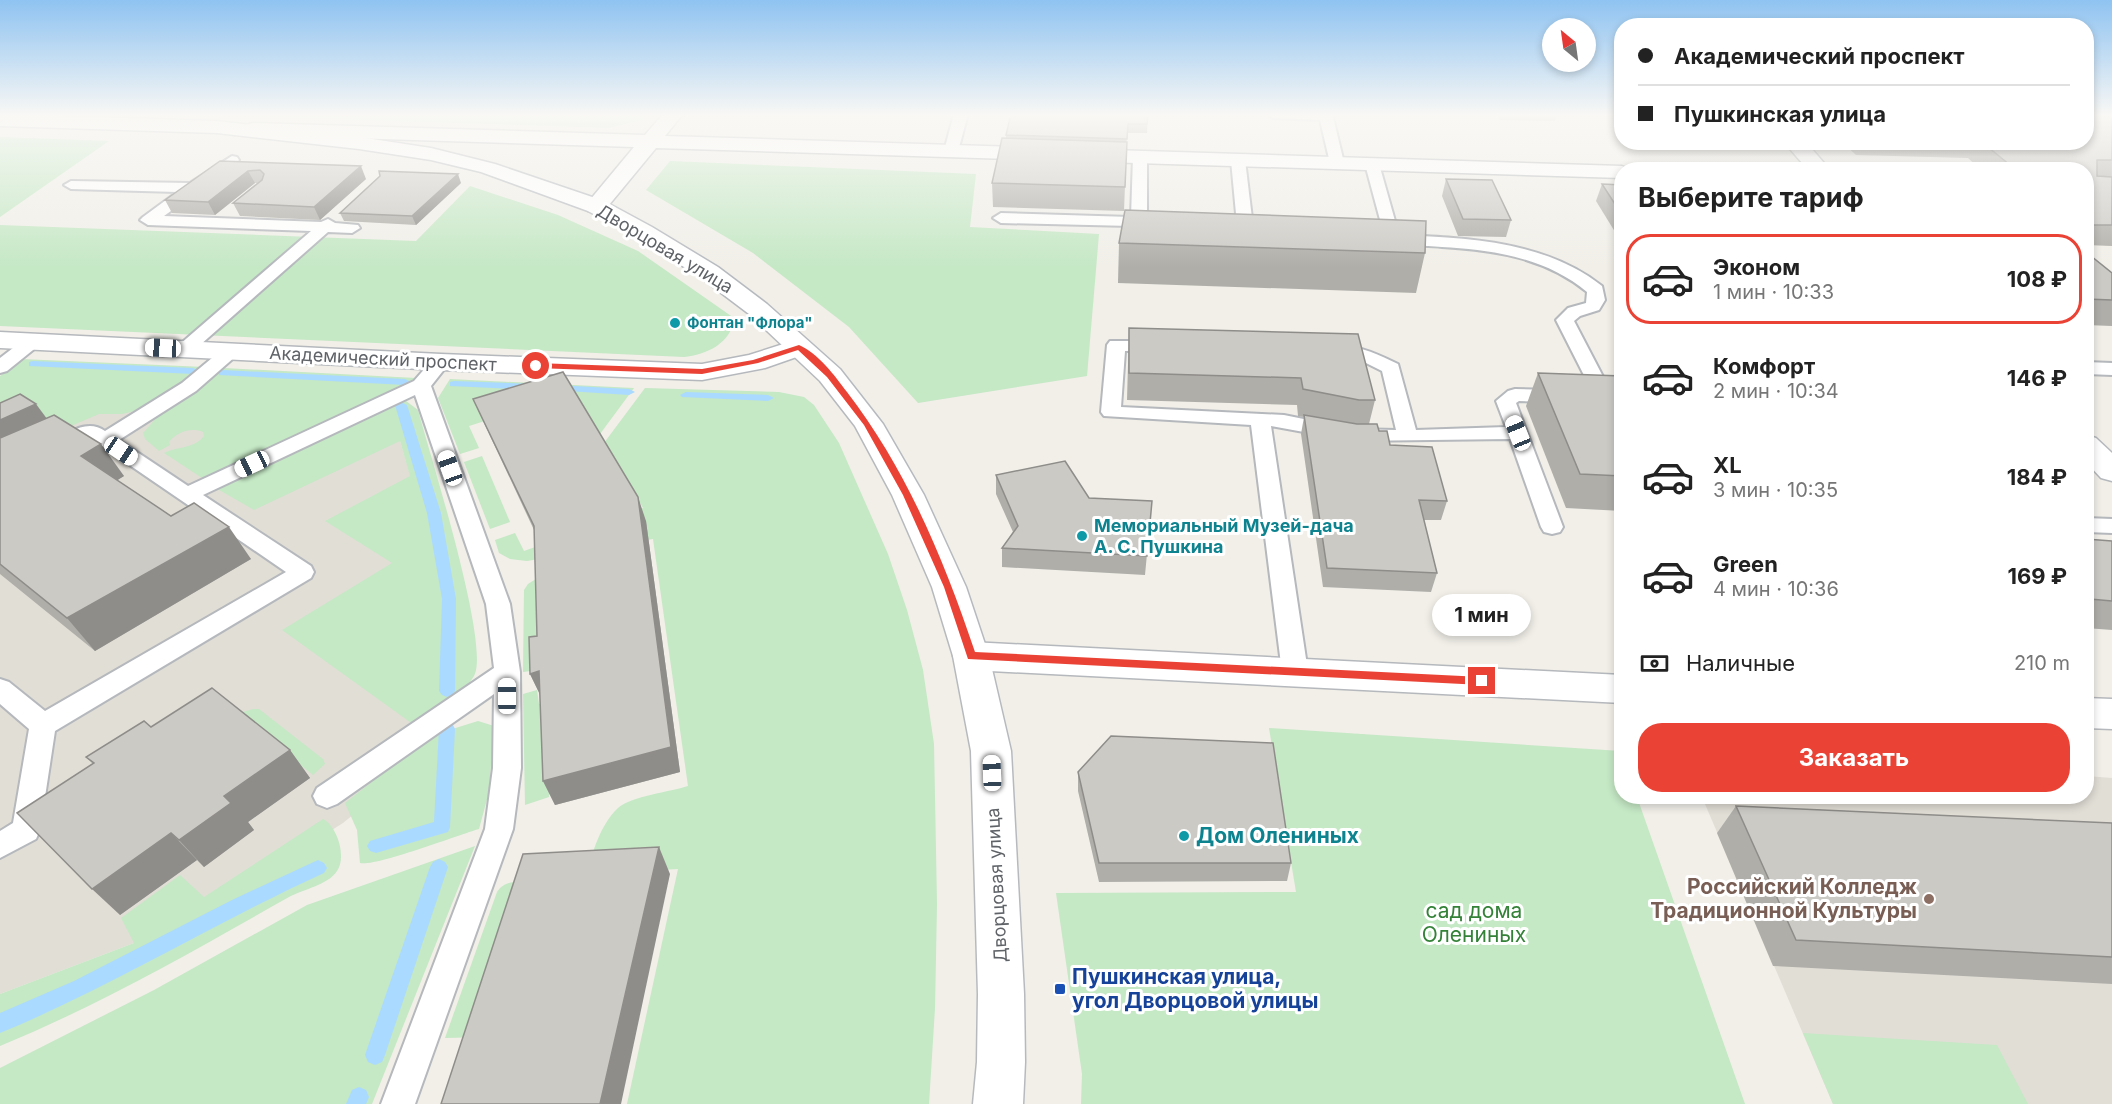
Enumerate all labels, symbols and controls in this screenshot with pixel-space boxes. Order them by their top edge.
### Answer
north arrow [1542,18,1596,72]
map controls [1542,18,1596,72]
text: Академический проспект [1674,43,1965,69]
text: Пушкинская улица [1674,101,1886,127]
text: Выберите тариф [1638,181,1864,214]
street label: Дворцовая улица [594,200,737,297]
icon: car [1641,252,1695,306]
text: Эконом [1713,254,1800,280]
text: 108 ₽ [2007,266,2067,292]
text: 1 мин · 10:33 [1713,280,1834,304]
place label: Фонтан "Флора" [687,313,812,332]
marker: Фонтан "Флора" [668,316,682,330]
car [145,338,181,358]
street label: Академический проспект [269,342,498,375]
icon: car [1641,351,1695,405]
route start [522,352,549,379]
text: Комфорт [1713,353,1815,379]
text: 146 ₽ [2007,365,2067,391]
text: 2 мин · 10:34 [1713,379,1839,403]
car [1503,413,1533,453]
car [101,433,141,469]
car [232,448,272,480]
car [435,448,465,488]
icon: car [1641,450,1695,504]
text: XL [1713,452,1742,478]
text: 184 ₽ [2007,464,2067,490]
text: 3 мин · 10:35 [1713,478,1838,502]
place label: Мемориальный Музей-дача А. С. Пушкина [1094,515,1354,557]
marker: Мемориальный Музей-дача А. С. Пушкина [1075,529,1089,543]
icon: car [1641,549,1695,603]
text: Green [1713,551,1778,577]
text: 169 ₽ [2007,563,2067,589]
text: 4 мин · 10:36 [1713,577,1839,601]
callout: 1 мин [1432,594,1532,636]
text: 1 мин [1454,603,1509,627]
icon: cash [1638,647,1671,680]
text: Наличные [1686,650,1795,676]
text: 210 m [2014,651,2070,675]
route end [1468,667,1495,694]
car [498,678,516,714]
button: Заказать [1638,723,2070,792]
car [982,755,1002,791]
street label: Дворцовая улица [982,807,1011,963]
place label: Дом Олениных [1196,823,1359,848]
marker: Дом Олениных [1177,829,1191,843]
place label: Российский Колледж Традиционной Культуры [1650,874,1917,923]
marker: Российский Колледж Традиционной Культуры [1922,892,1936,906]
park label: сад дома Олениных [1422,898,1526,947]
place label: Пушкинская улица, угол Дворцовой улицы [1072,964,1319,1013]
marker: Пушкинская улица, угол Дворцовой улицы [1053,982,1067,996]

